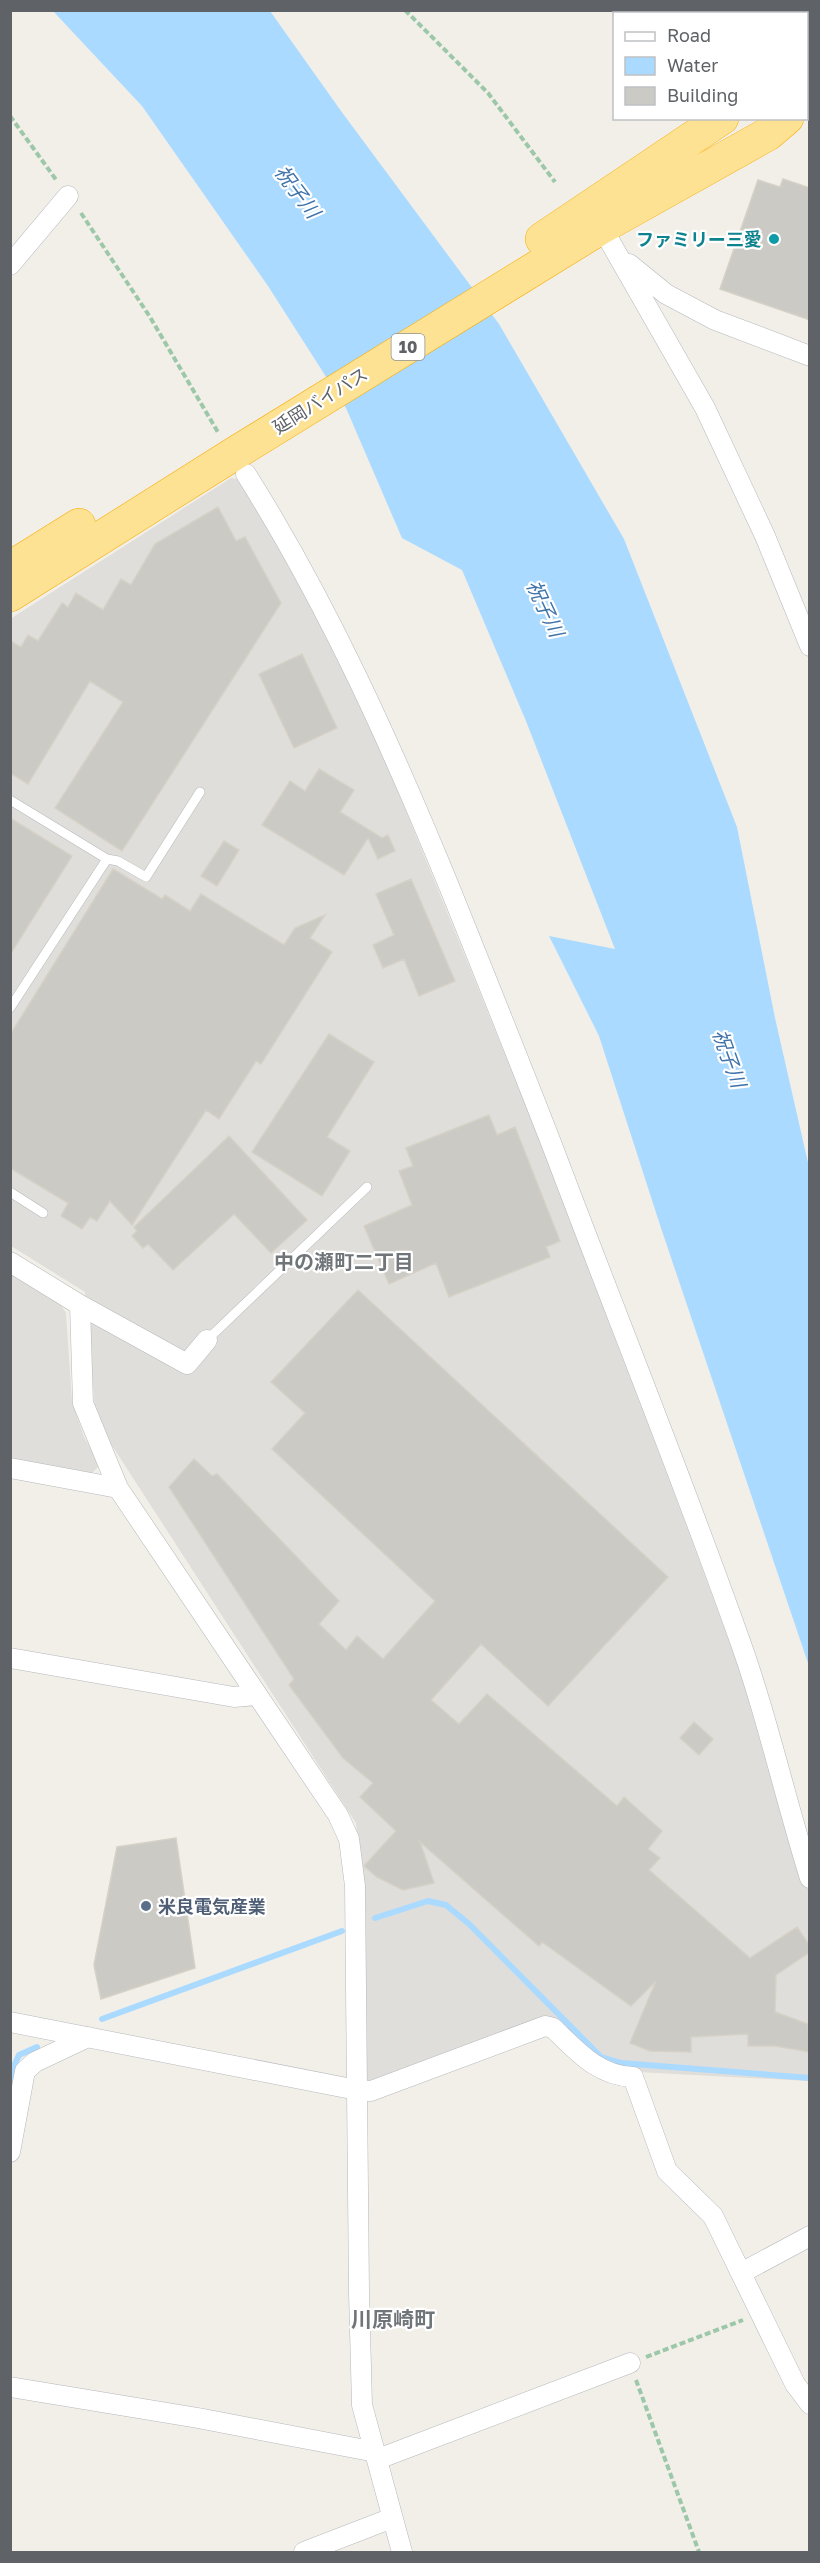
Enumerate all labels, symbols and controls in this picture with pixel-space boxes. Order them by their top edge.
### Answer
legend [613,12,808,120]
text: Road [667,24,711,46]
text: Water [667,54,718,76]
text: Building [667,84,738,106]
water label: 祝子川 [270,160,327,224]
place label: ファミリー三愛 [636,228,762,250]
marker: ファミリー三愛 [767,232,781,246]
road number: 10 [392,334,424,360]
street label: 延岡バイパス [269,362,371,438]
water label: 祝子川 [522,576,570,642]
water label: 祝子川 [708,1026,752,1092]
district label: 中の瀬町二丁目 [274,1249,414,1273]
place label: 米良電気産業 [158,1895,266,1917]
marker: 米良電気産業 [139,1899,153,1913]
district label: 川原崎町 [351,2306,435,2332]

